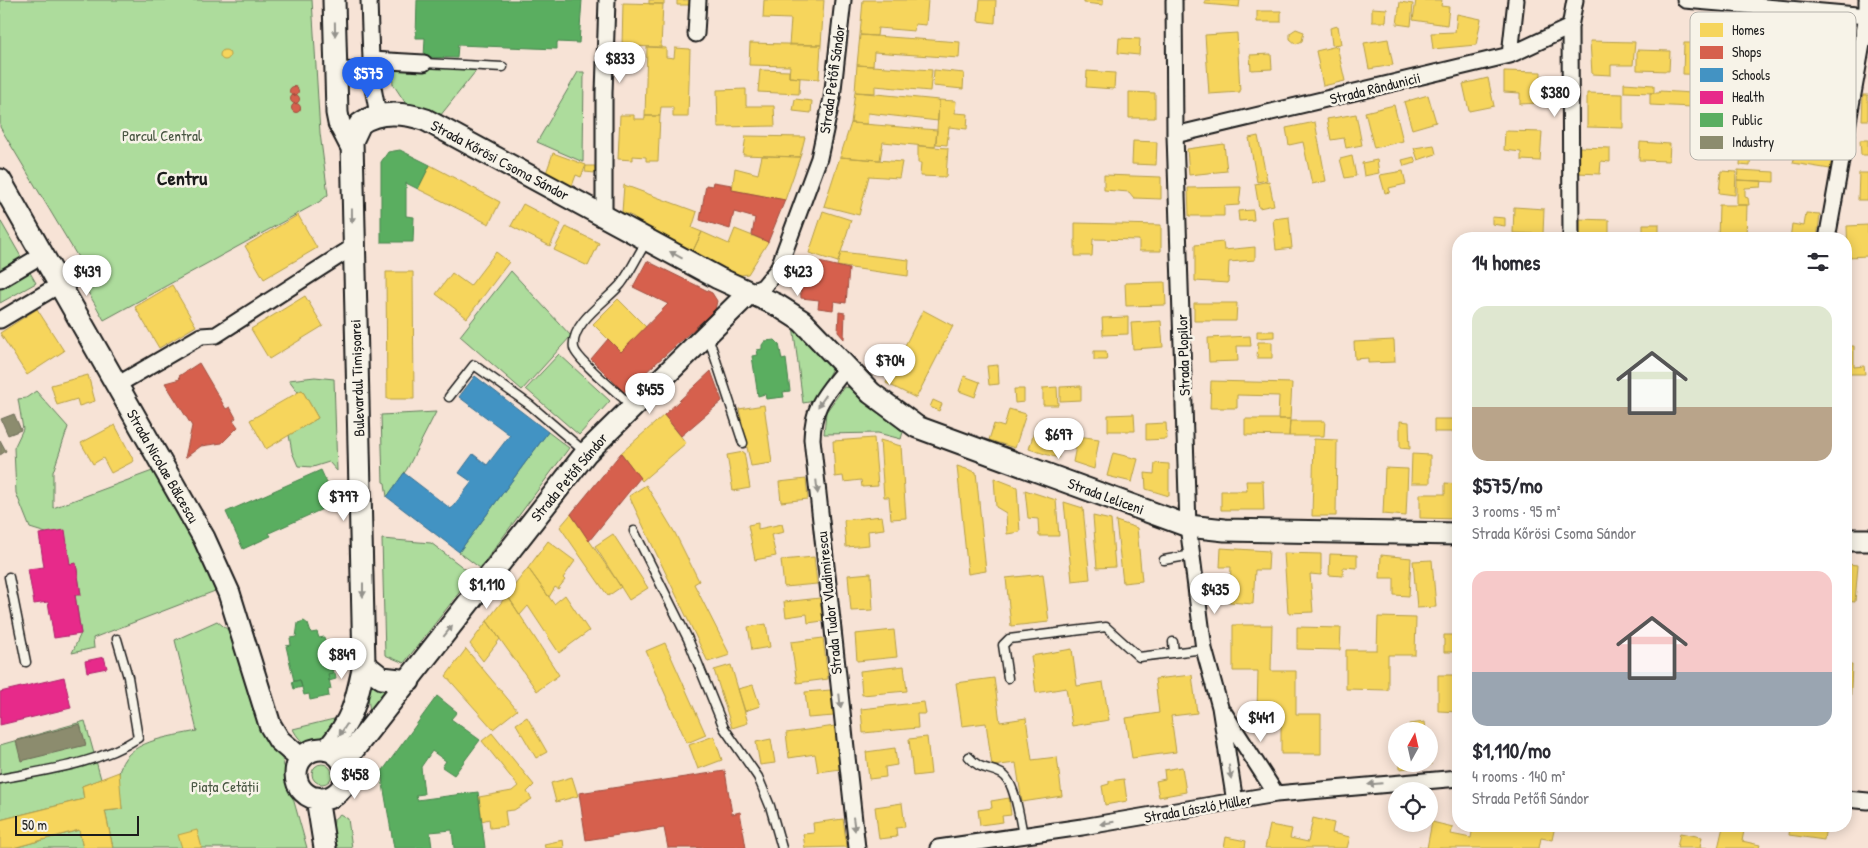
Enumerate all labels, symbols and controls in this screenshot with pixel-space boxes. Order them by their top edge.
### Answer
legend [1690,12,1856,160]
text: Homes [1732,20,1765,39]
one-way arrow [331,22,339,38]
street label: Strada Petőfi Sándor [814,23,850,135]
pin: $833 [590,42,650,84]
text: Shops [1732,42,1761,62]
text: $833 [605,47,635,69]
pin: $575 [338,56,398,99]
text: $575 [353,62,383,84]
text: Schools [1732,65,1770,84]
street label: Strada Rândunicii [1327,67,1423,109]
pin: $380 [1525,76,1585,118]
text: $380 [1540,81,1570,103]
text: Health [1732,87,1764,106]
text: Public [1732,110,1763,129]
street label: Strada Kőrösi Csoma Sándor [427,115,573,206]
park label: Parcul Central [122,125,202,146]
text: Industry [1732,132,1774,152]
district label: Centru [157,164,208,191]
one-way arrow [348,208,356,224]
text: 14 homes [1472,248,1540,277]
icon: filters [1804,248,1832,276]
one-way arrow [668,251,683,259]
pin: $439 [57,254,117,297]
pin: $423 [768,254,828,297]
text: $439 [73,260,101,282]
text: $423 [784,260,812,282]
street label: Strada Plopilor [1171,314,1195,396]
street label: Bulevardul Timișoarei [344,319,370,437]
icon: home [1607,338,1697,428]
pin: $704 [860,344,920,386]
text: $704 [875,349,905,371]
pin: $455 [620,372,680,415]
text: $455 [636,378,664,400]
one-way arrow [817,394,827,407]
street label: Strada Nicolae Bălcescu [122,405,204,527]
pin: $697 [1029,418,1089,460]
text: $697 [1045,423,1073,445]
street label: Strada Petőfi Sándor [526,428,613,526]
text: $575/mo [1472,471,1542,500]
street label: Strada Leliceni [1065,473,1147,519]
pin: $797 [314,480,374,522]
one-way arrow [813,480,821,496]
text: $797 [329,485,359,507]
text: 3 rooms · 95 m² [1472,500,1560,522]
text: Strada Kőrösi Csoma Sándor [1472,522,1636,544]
street label: Strada Tudor Vladimirescu [811,531,847,675]
pin: $1,110 [446,568,528,610]
pin: $435 [1185,572,1245,615]
text: $1,110 [469,573,505,595]
text: $435 [1201,578,1229,600]
one-way arrow [359,582,367,598]
icon: home [1607,603,1697,693]
one-way arrow [442,625,453,638]
pin: $849 [312,638,372,680]
text: $849 [329,643,355,665]
one-way arrow [836,693,844,709]
pin: $441 [1231,700,1291,743]
text: $441 [1248,706,1274,728]
north arrow [1388,722,1438,772]
map controls [1388,722,1438,832]
one-way arrow [338,723,348,737]
text: $1,110/mo [1472,736,1551,765]
pin: $458 [325,758,385,800]
text: $458 [341,763,369,785]
one-way arrow [1227,764,1235,780]
text: 4 rooms · 140 m² [1472,765,1566,787]
park label: Piața Cetății [191,776,259,797]
one-way arrow [1367,781,1383,789]
button: locate [1388,782,1438,832]
text: Strada Petőfi Sándor [1472,787,1589,809]
street label: Strada László Müller [1142,788,1254,828]
scale bar [15,813,139,836]
text: 50 m [22,815,47,834]
one-way arrow [850,816,858,832]
one-way arrow [1099,819,1115,827]

